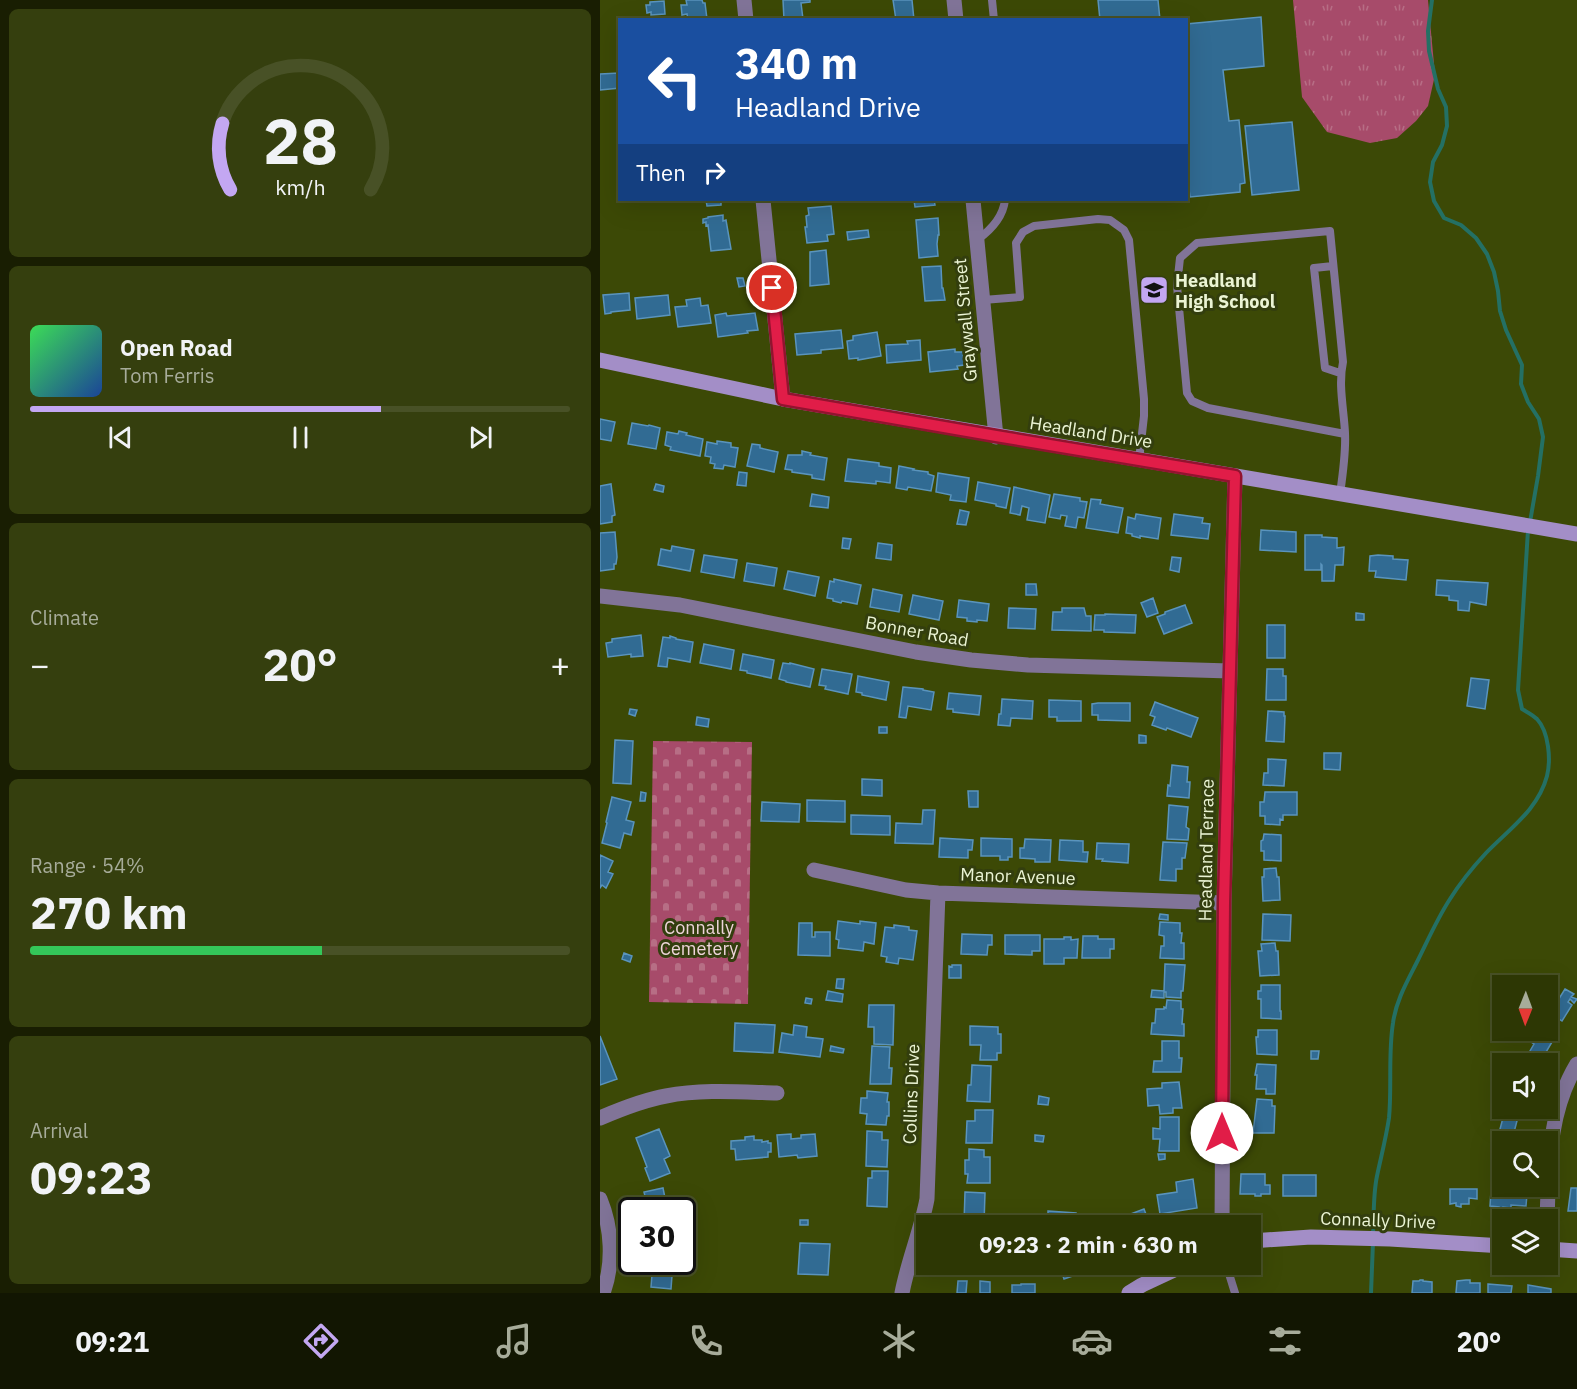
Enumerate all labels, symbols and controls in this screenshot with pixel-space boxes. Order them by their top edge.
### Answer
text: 340 m [735,36,858,91]
icon: left [636,42,714,120]
text: Headland Drive [735,89,921,124]
text: 28 [263,100,337,181]
icon: right [698,156,731,189]
text: Then [636,158,686,187]
text: km/h [275,173,325,201]
street label: Graywall Street [948,257,982,383]
pin [746,262,797,313]
place label: Headland High School [1175,269,1276,313]
icon: arrive [755,271,788,304]
school or university icon: Headland High School [1138,274,1170,306]
text: Open Road [120,333,233,362]
text: Tom Ferris [120,362,215,389]
street label: Headland Drive [1028,411,1154,453]
icon: previous [104,421,137,454]
icon: pause [284,421,317,454]
icon: next [464,421,497,454]
text: Climate [30,604,99,631]
street label: Bonner Road [864,611,970,651]
text: 20° [262,635,338,693]
text: − [30,643,50,686]
text: + [550,643,570,686]
street label: Headland Terrace [1193,778,1219,922]
text: Range · 54% [30,852,145,879]
street label: Manor Avenue [960,862,1076,890]
text: 270 km [30,883,188,941]
park label: Connally Cemetery [660,916,738,960]
north arrow [1492,975,1558,1041]
map controls [1492,975,1558,1275]
street label: Collins Drive [898,1043,924,1145]
button: sound [1492,1053,1558,1119]
position arrow [1190,1101,1254,1165]
text: Arrival [30,1117,88,1144]
button: search [1492,1131,1558,1197]
text: 09:23 [30,1148,153,1206]
speed limit sign: 30 [618,1197,696,1275]
street label: Connally Drive [1320,1206,1436,1234]
button: layers [1492,1209,1558,1275]
text: 09:23 · 2 min · 630 m [979,1230,1198,1259]
icon: directions [300,1320,342,1362]
icon: music [493,1320,535,1362]
icon: phone [685,1320,727,1362]
icon: climate [878,1320,920,1362]
icon: car [1071,1320,1113,1362]
icon: filters [1264,1320,1306,1362]
text: 09:21 [75,1324,149,1359]
text: 20° [1456,1324,1502,1359]

